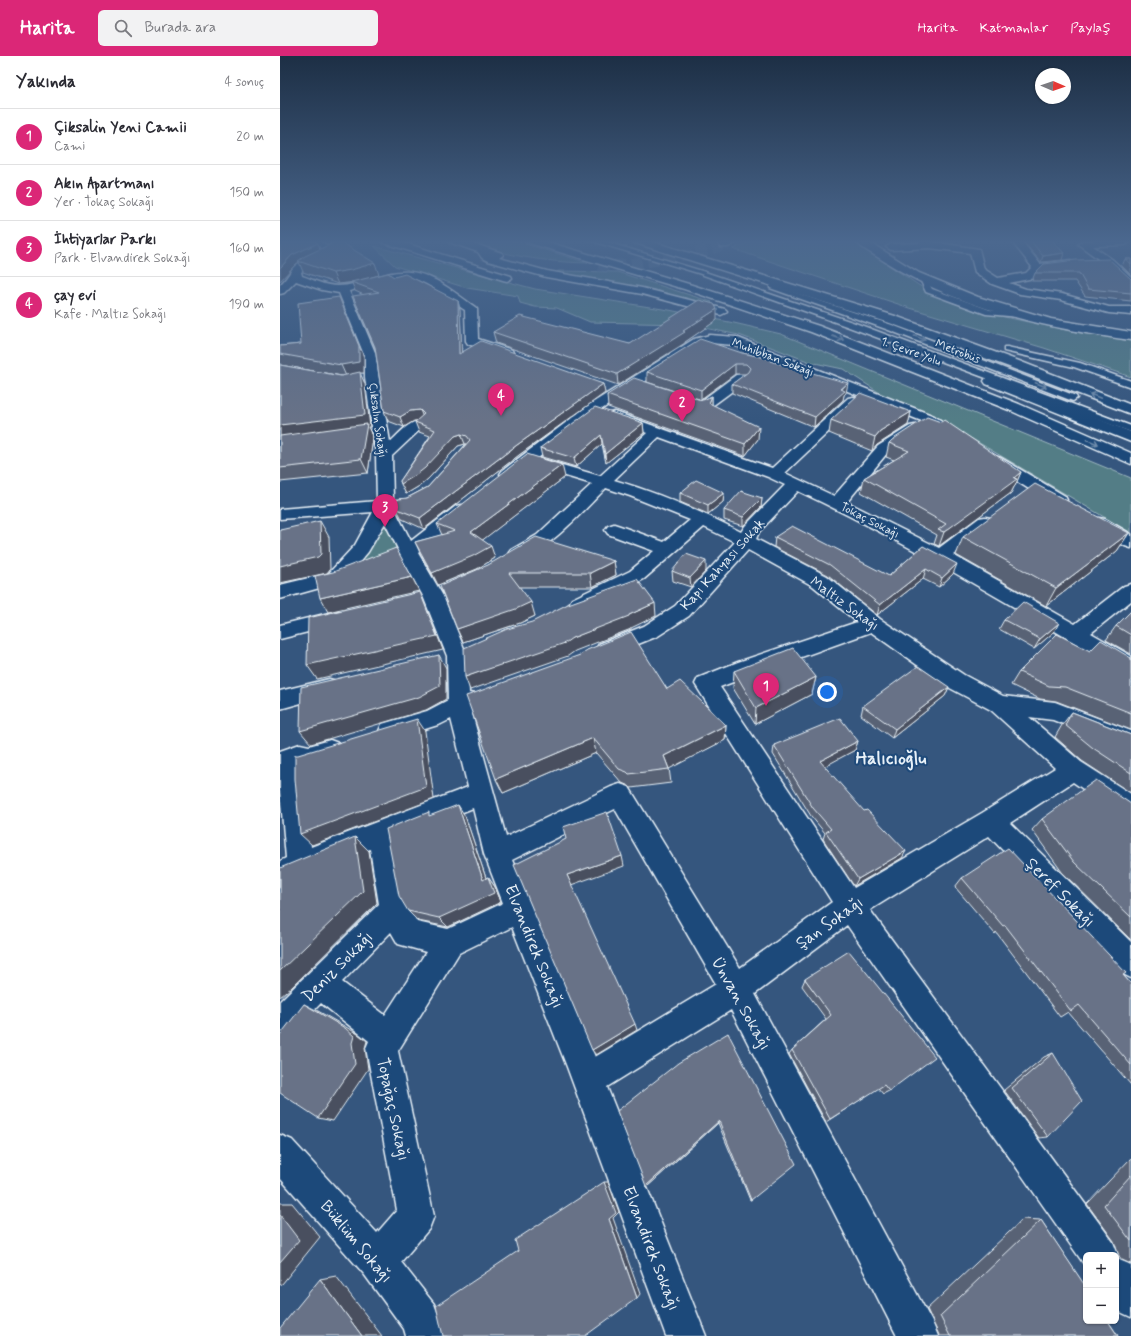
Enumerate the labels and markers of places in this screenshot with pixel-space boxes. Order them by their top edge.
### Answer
pin: 4 [488,383,514,416]
pin: 2 [669,389,695,422]
pin: 3 [372,494,398,527]
pin: 1 [753,673,779,706]

